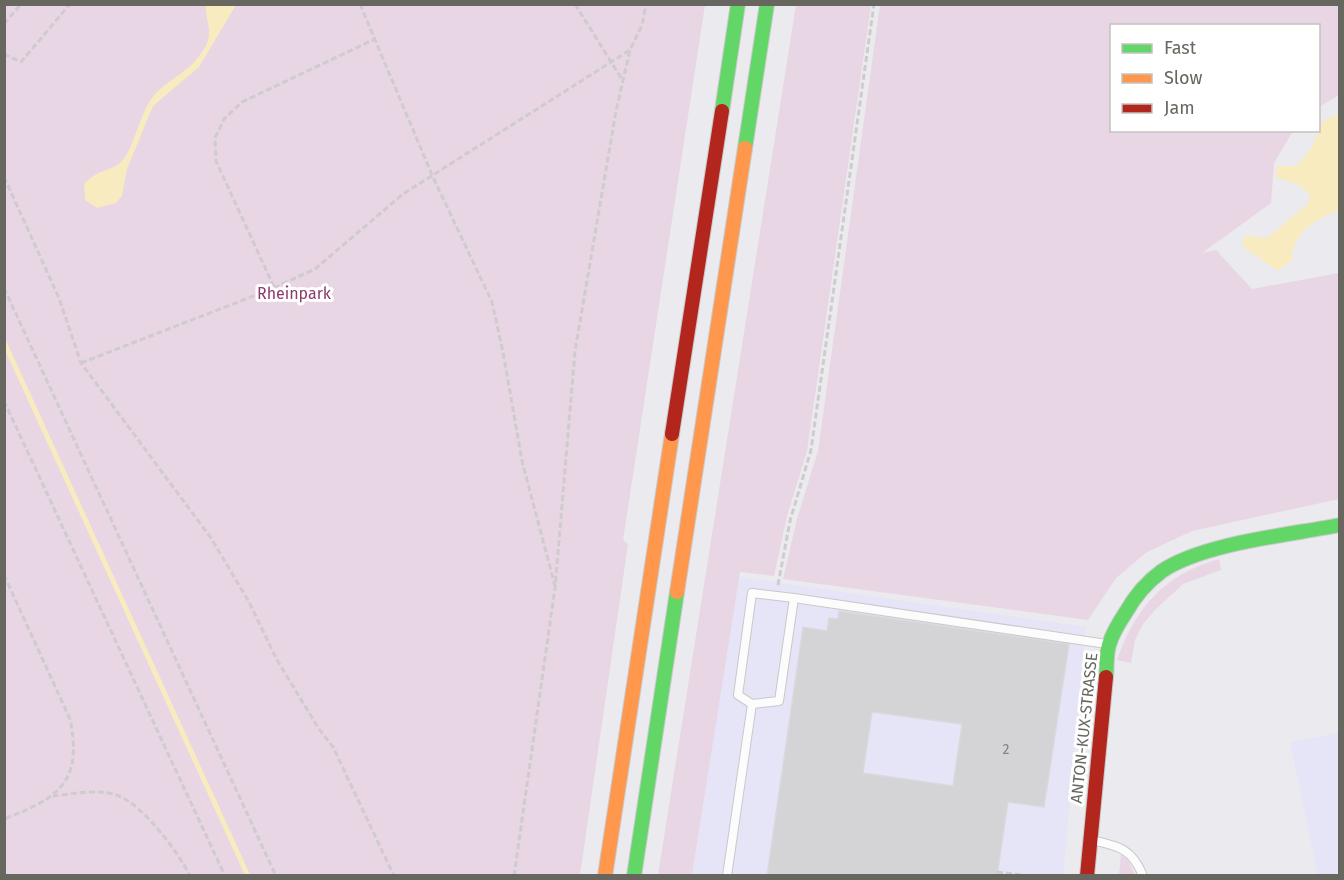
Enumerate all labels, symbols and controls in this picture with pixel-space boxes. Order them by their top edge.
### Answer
legend [1110,24,1320,132]
text: Fast [1164,37,1197,59]
text: Slow [1164,67,1203,89]
text: Jam [1164,97,1195,119]
park label: Rheinpark [257,284,332,303]
street label: ANTON-KUX-STRASSE [1067,652,1101,804]
house number: 2 [1003,741,1010,758]

